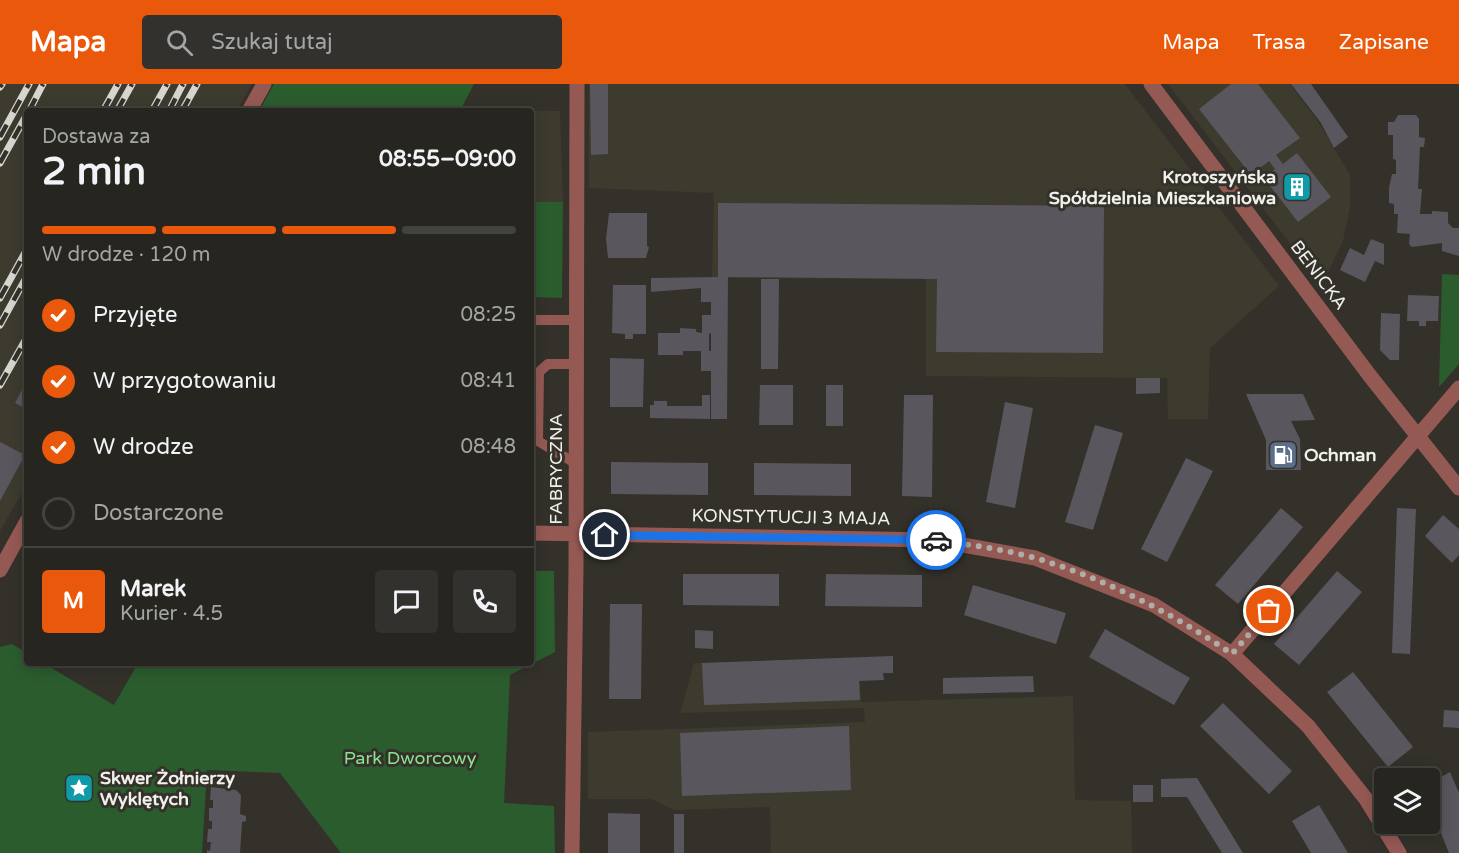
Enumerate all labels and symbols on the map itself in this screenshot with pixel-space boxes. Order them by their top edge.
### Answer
place label: Krotoszyńska Spółdzielnia Mieszkaniowa [1049,166,1276,209]
building icon: Krotoszyńska Spółdzielnia Mieszkaniowa [1281,171,1313,203]
street label: BENICKA [1286,236,1352,314]
street label: FABRYCZNA [545,413,567,525]
fuel station icon: Ochman [1267,439,1299,471]
place label: Ochman [1304,444,1376,466]
street label: KONSTYTUCJI 3 MAJA [691,504,891,530]
pin [579,509,630,560]
courier [906,510,966,570]
pin [1243,585,1294,636]
park label: Park Dworcowy [344,747,477,769]
place label: Skwer Żołnierzy Wyklętych [100,767,235,810]
place icon: Skwer Żołnierzy Wyklętych [63,772,95,804]

